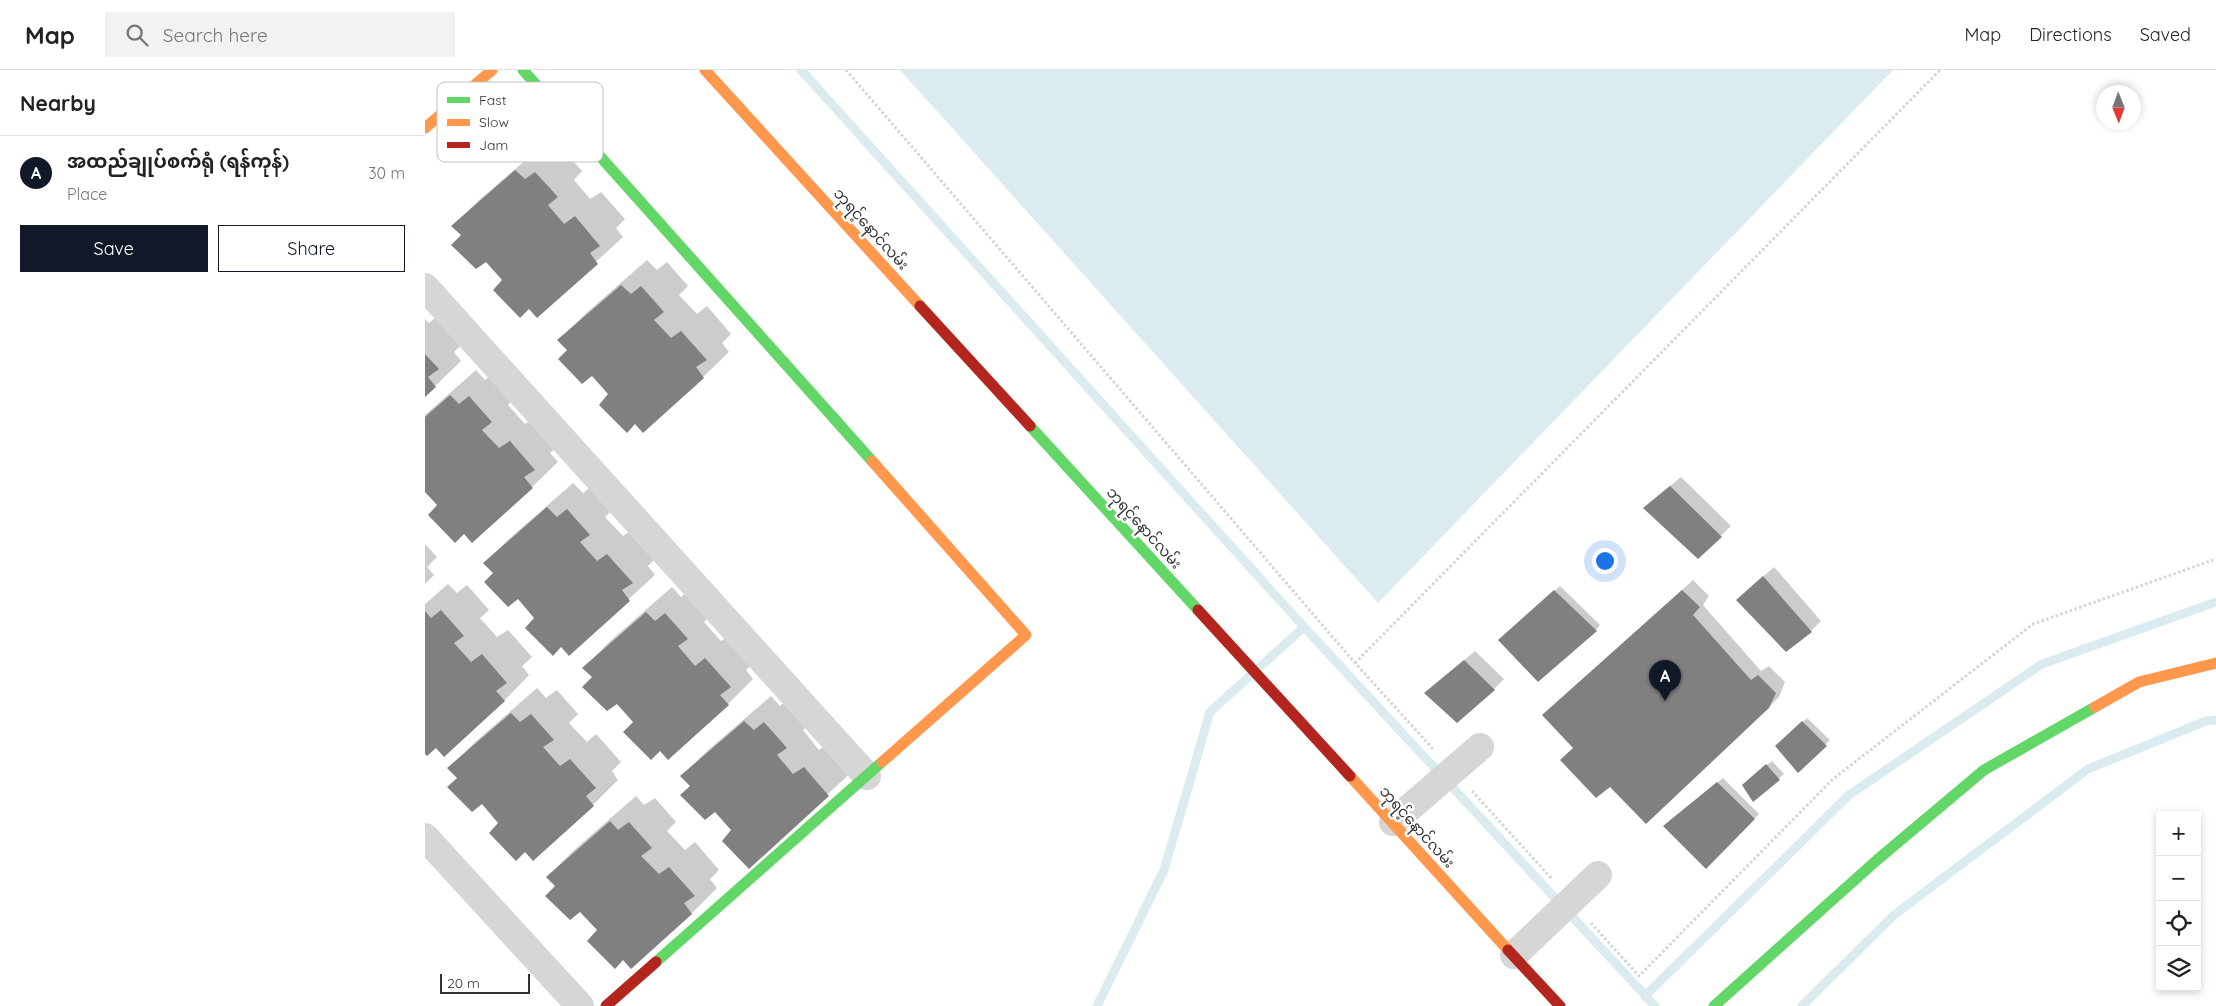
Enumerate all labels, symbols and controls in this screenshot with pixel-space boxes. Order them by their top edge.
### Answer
search box [105,12,455,57]
text: Map [25,20,75,50]
icon: search [123,21,151,49]
text: Search here [163,23,268,47]
text: Map [1964,23,2001,46]
text: Directions [2029,23,2112,46]
text: Saved [2140,23,2191,46]
legend [437,82,603,162]
north arrow [2096,85,2141,130]
text: Nearby [20,90,96,116]
text: Fast [479,91,507,109]
text: Slow [479,113,509,131]
text: Jam [479,136,508,154]
text: အထည်ချုပ်စက်ရုံ (ရန်ကုန်) [67,149,289,173]
text: A [31,163,41,183]
text: 30 m [368,163,405,183]
text: Place [67,184,107,204]
street label: ဘုရင့်နောင်လမ်း [827,184,913,276]
button: Save [20,225,208,272]
button: Share [218,225,405,272]
street label: ဘုရင့်နောင်လမ်း [1100,483,1186,575]
your location [1592,548,1618,574]
pin: A [1649,660,1681,701]
street label: ဘုရင့်နောင်လမ်း [1373,782,1459,874]
map controls [2156,811,2201,991]
button: + [2156,811,2201,856]
button: − [2156,856,2201,901]
button: locate [2156,901,2201,946]
button: layers [2156,946,2201,991]
scale bar [440,971,530,994]
text: 20 m [447,974,480,992]

